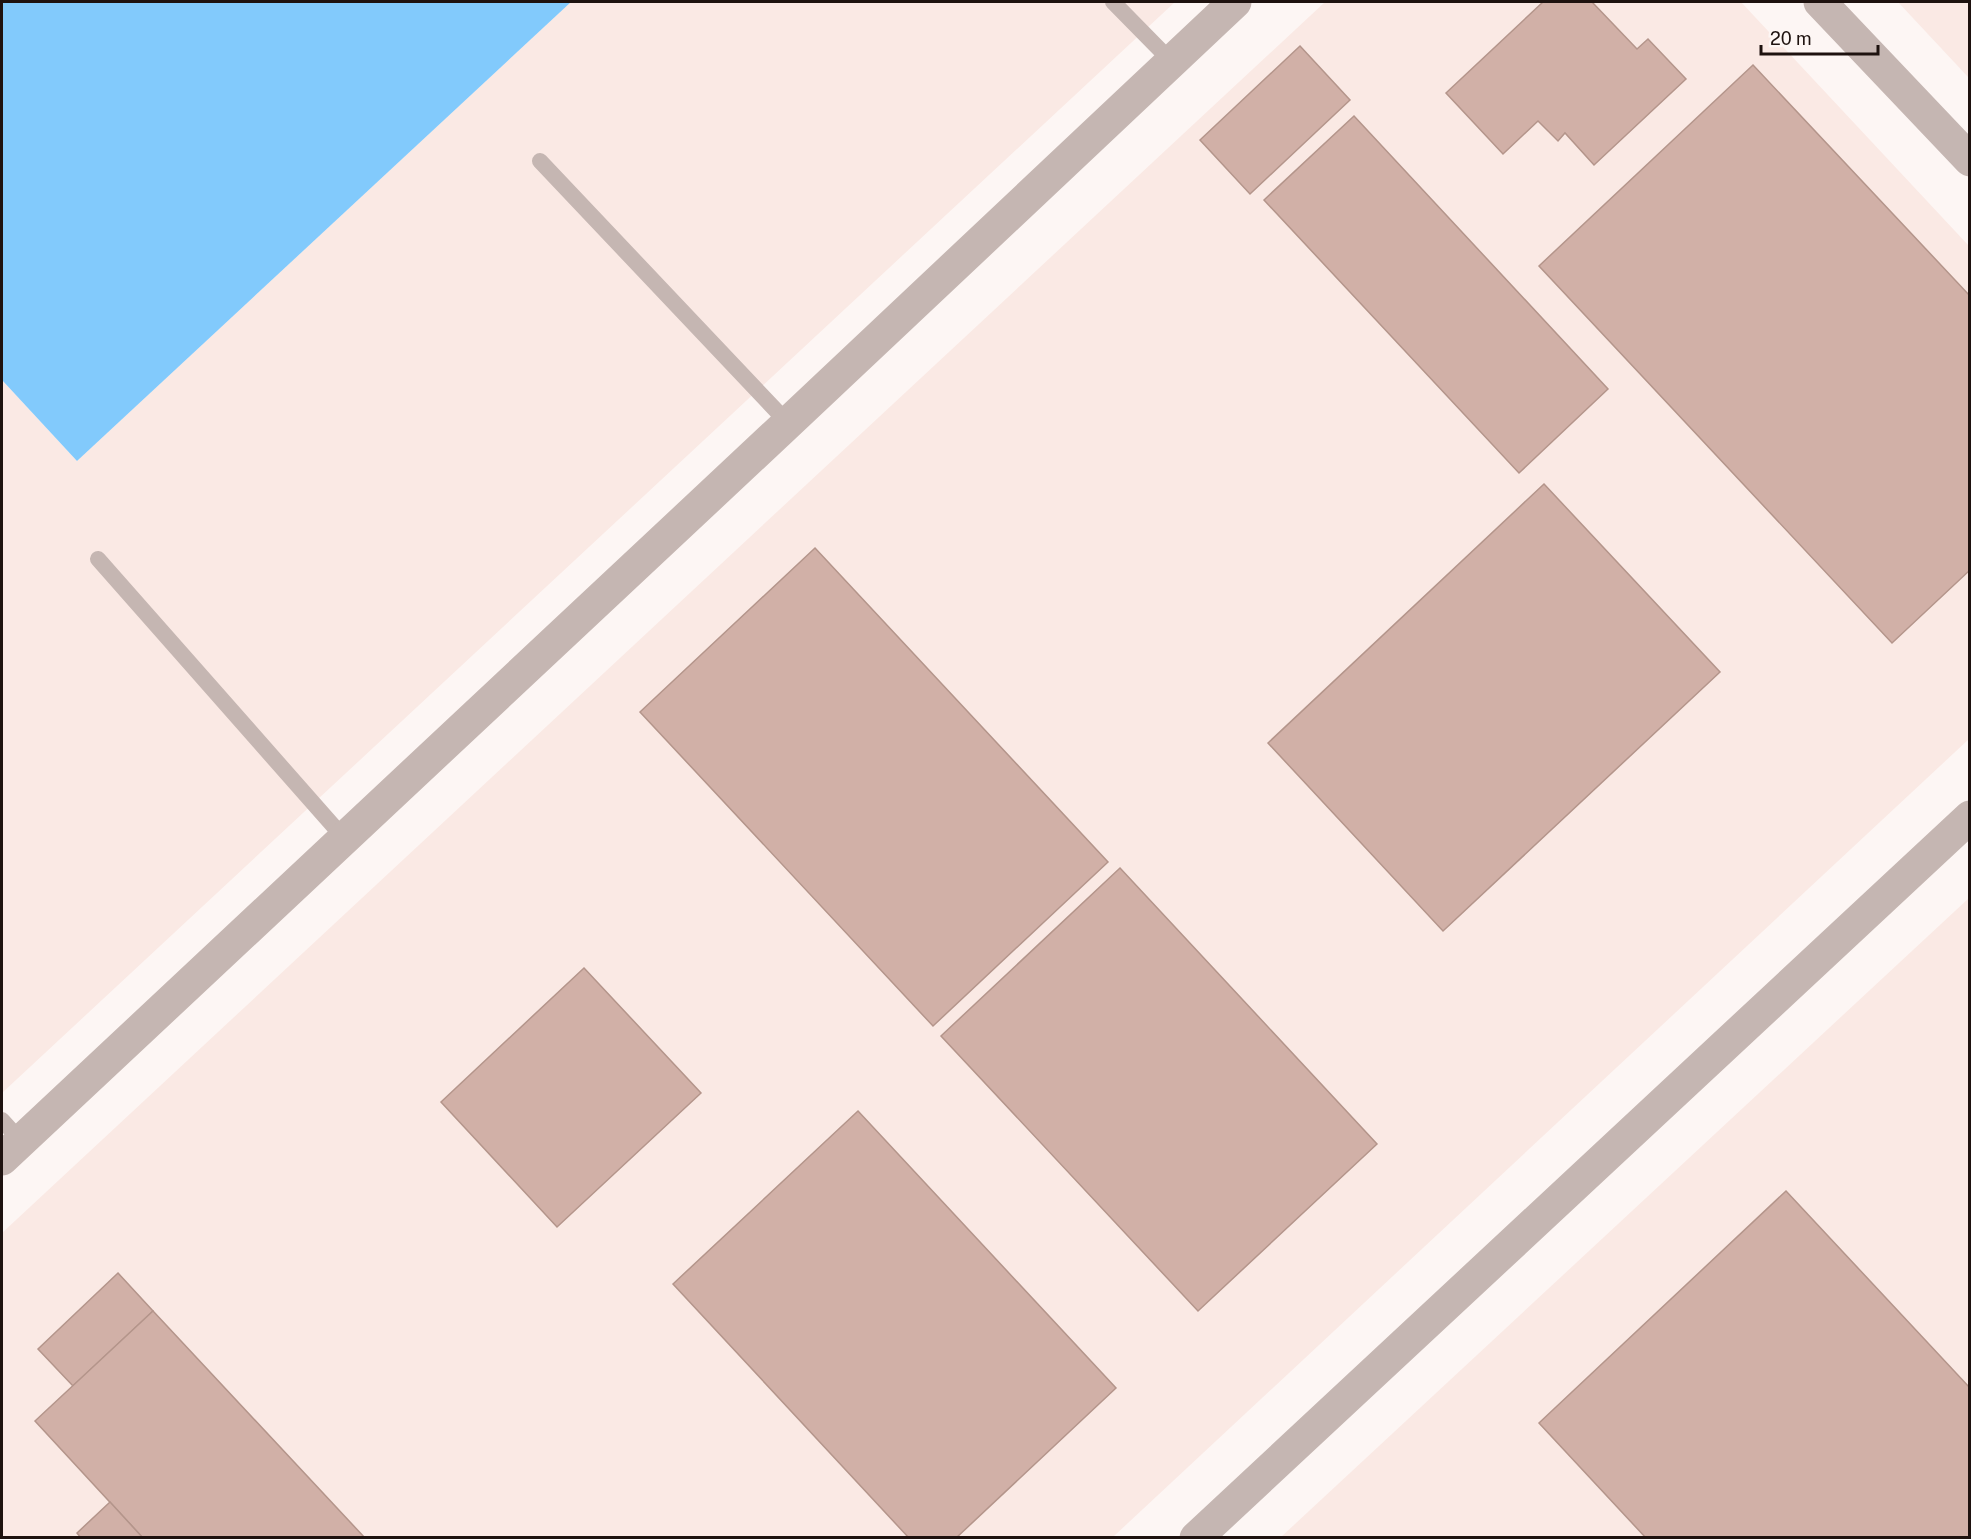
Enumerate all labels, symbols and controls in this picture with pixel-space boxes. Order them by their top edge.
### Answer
scale bar [1761,18,1878,56]
text: 20 m [1770,28,1812,49]

